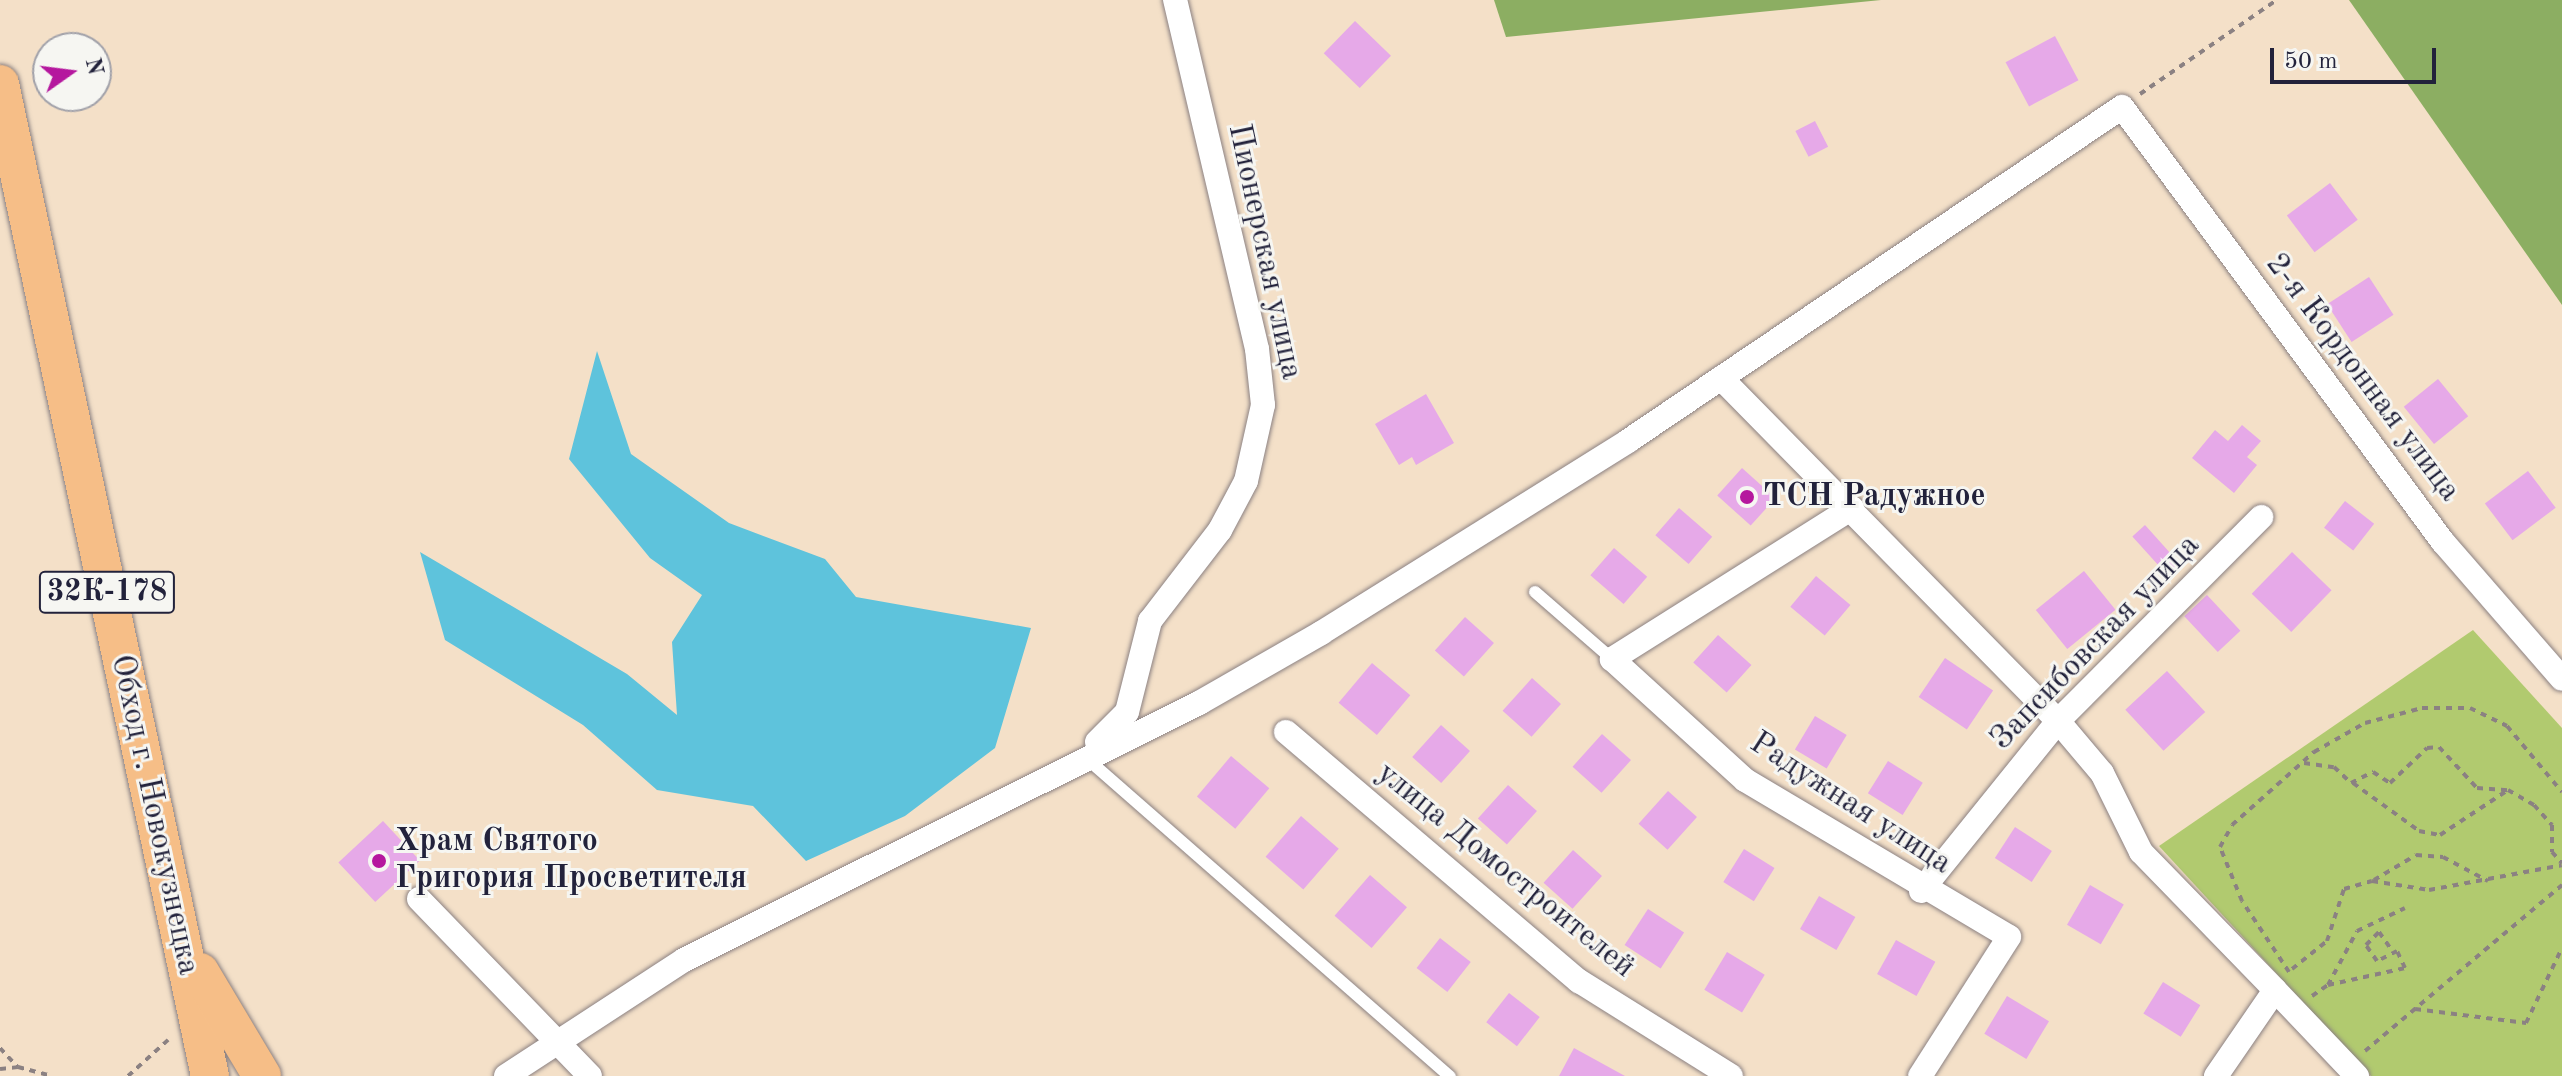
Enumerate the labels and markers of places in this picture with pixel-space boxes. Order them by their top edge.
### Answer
place label: ТСН Радужное [1763,478,1986,516]
marker: ТСН Радужное [1738,488,1756,506]
place label: Храм Святого Григория Просветителя [395,824,747,899]
marker: Храм Святого Григория Просветителя [370,852,388,870]

